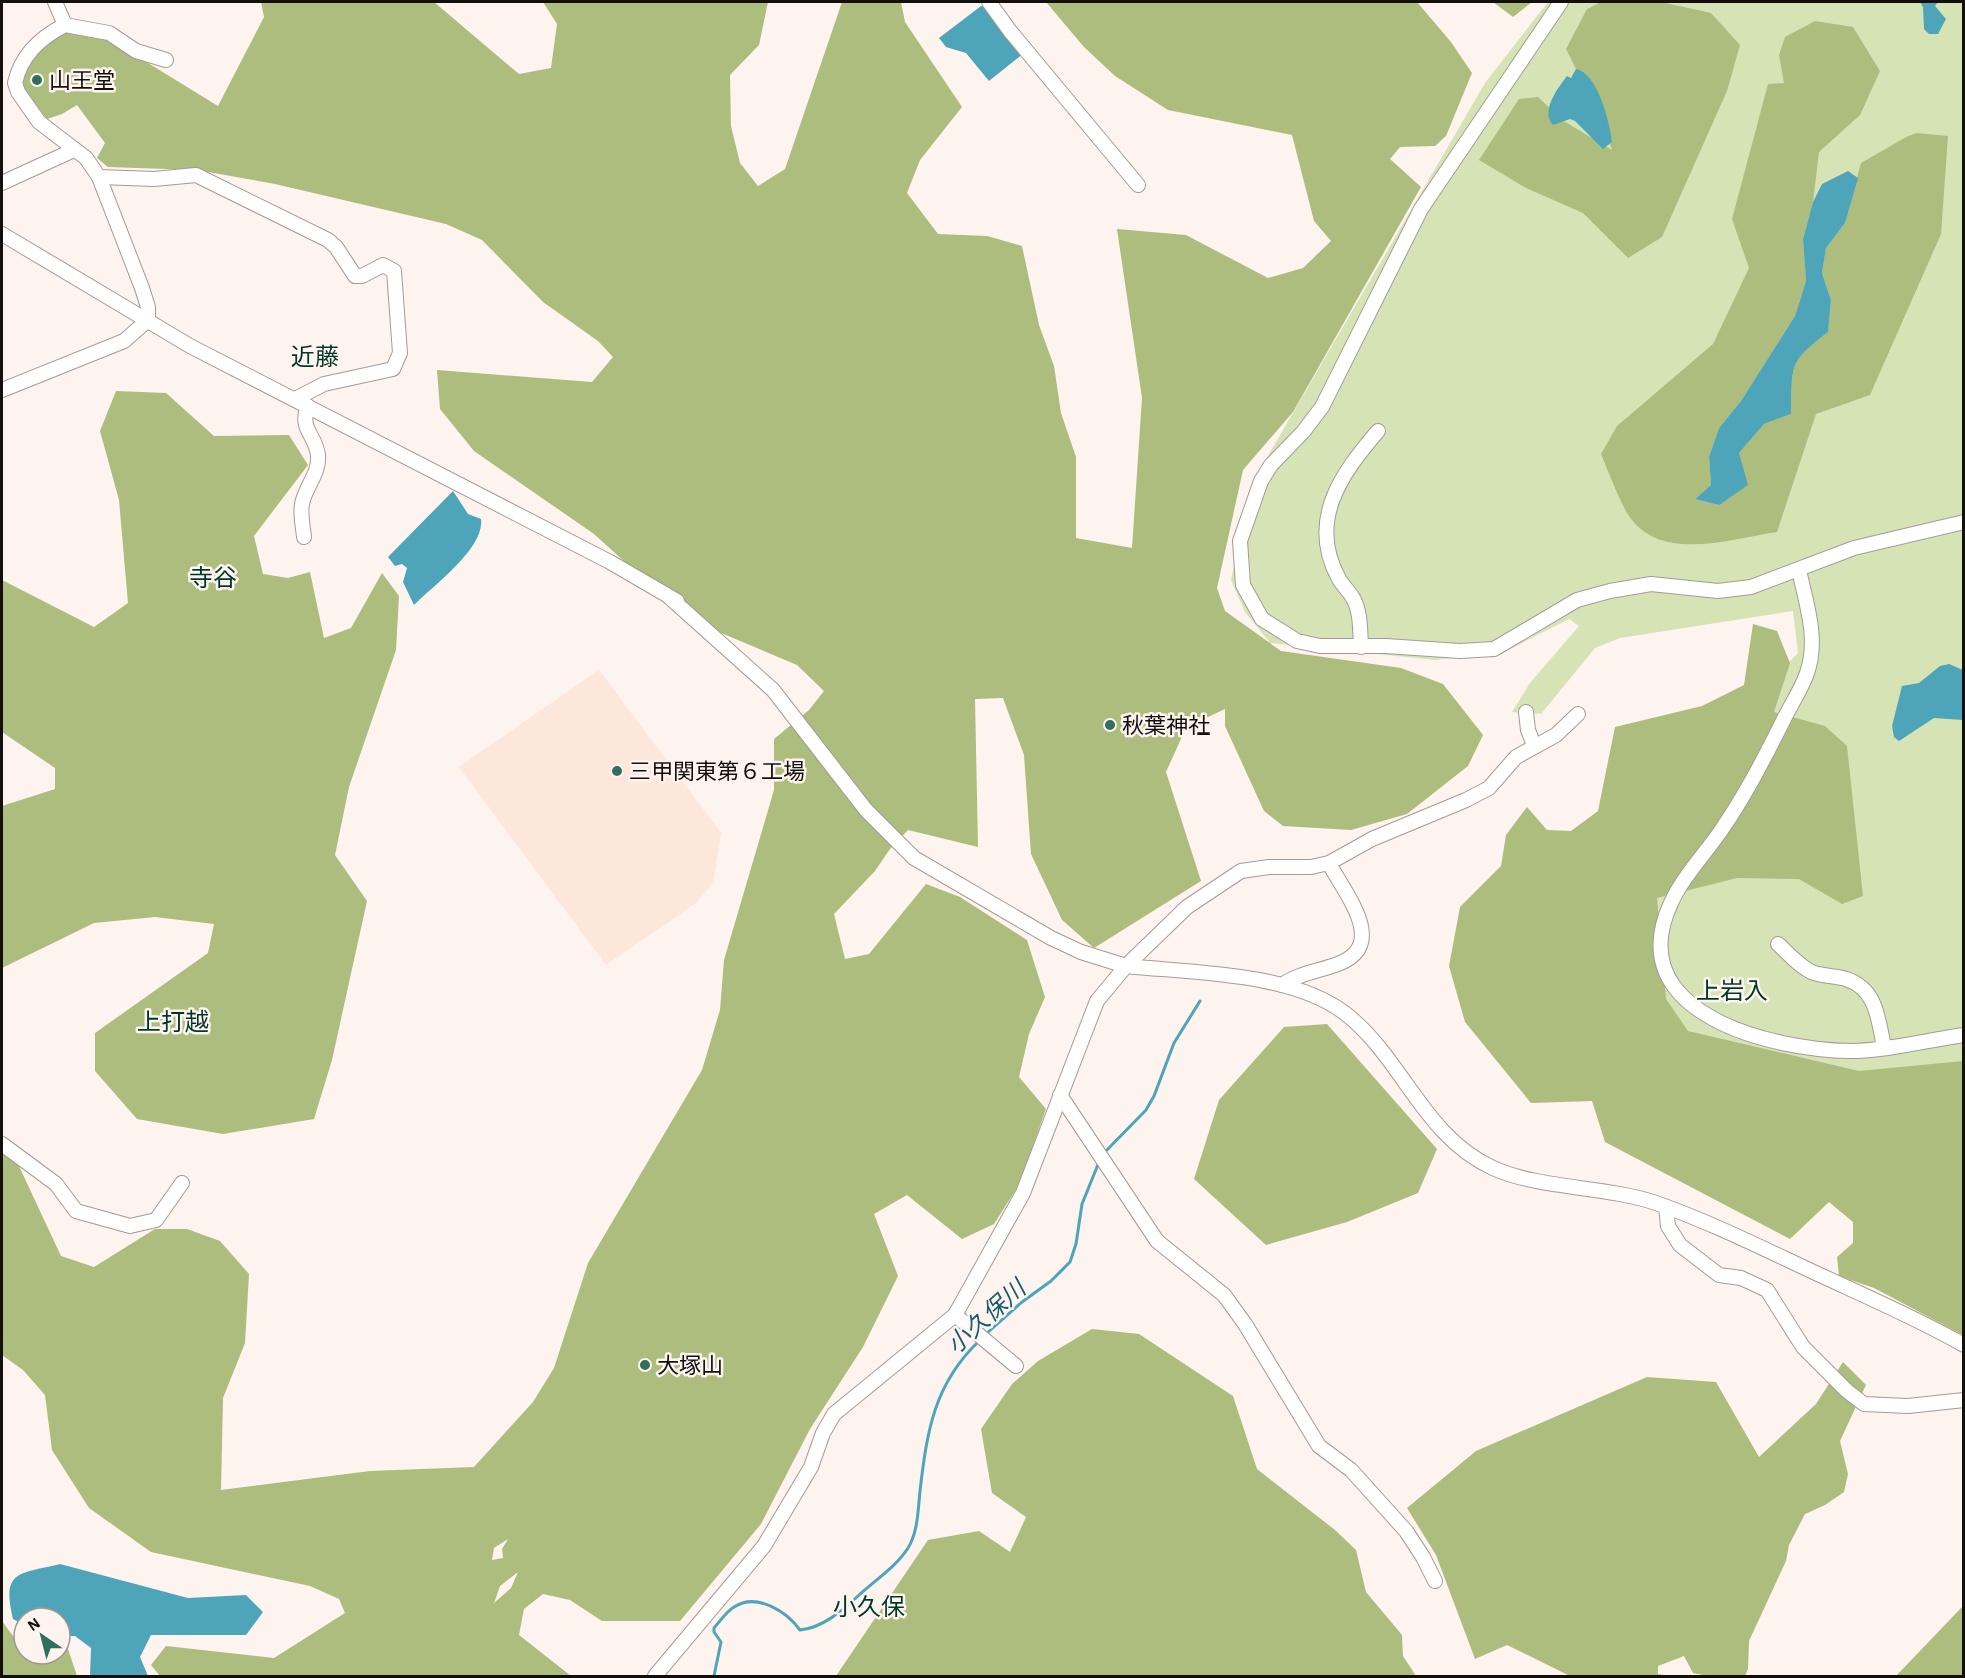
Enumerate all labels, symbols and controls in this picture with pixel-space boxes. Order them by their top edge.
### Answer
place label: 山王堂 [49,69,115,92]
marker: 山王堂 [30,73,44,87]
district label: 近藤 [291,344,339,370]
district label: 寺谷 [189,566,237,591]
place label: 秋葉神社 [1122,714,1210,737]
marker: 秋葉神社 [1103,718,1117,732]
place label: 三甲関東第６工場 [629,760,805,783]
marker: 三甲関東第６工場 [610,764,624,778]
district label: 上岩入 [1696,978,1768,1004]
district label: 上打越 [137,1009,209,1035]
water label: 小久保川 [942,1273,1033,1359]
place label: 大塚山 [657,1354,723,1377]
marker: 大塚山 [638,1358,652,1372]
district label: 小久保 [833,1594,905,1620]
north arrow [12,1606,72,1666]
text: N [25,1615,43,1634]

